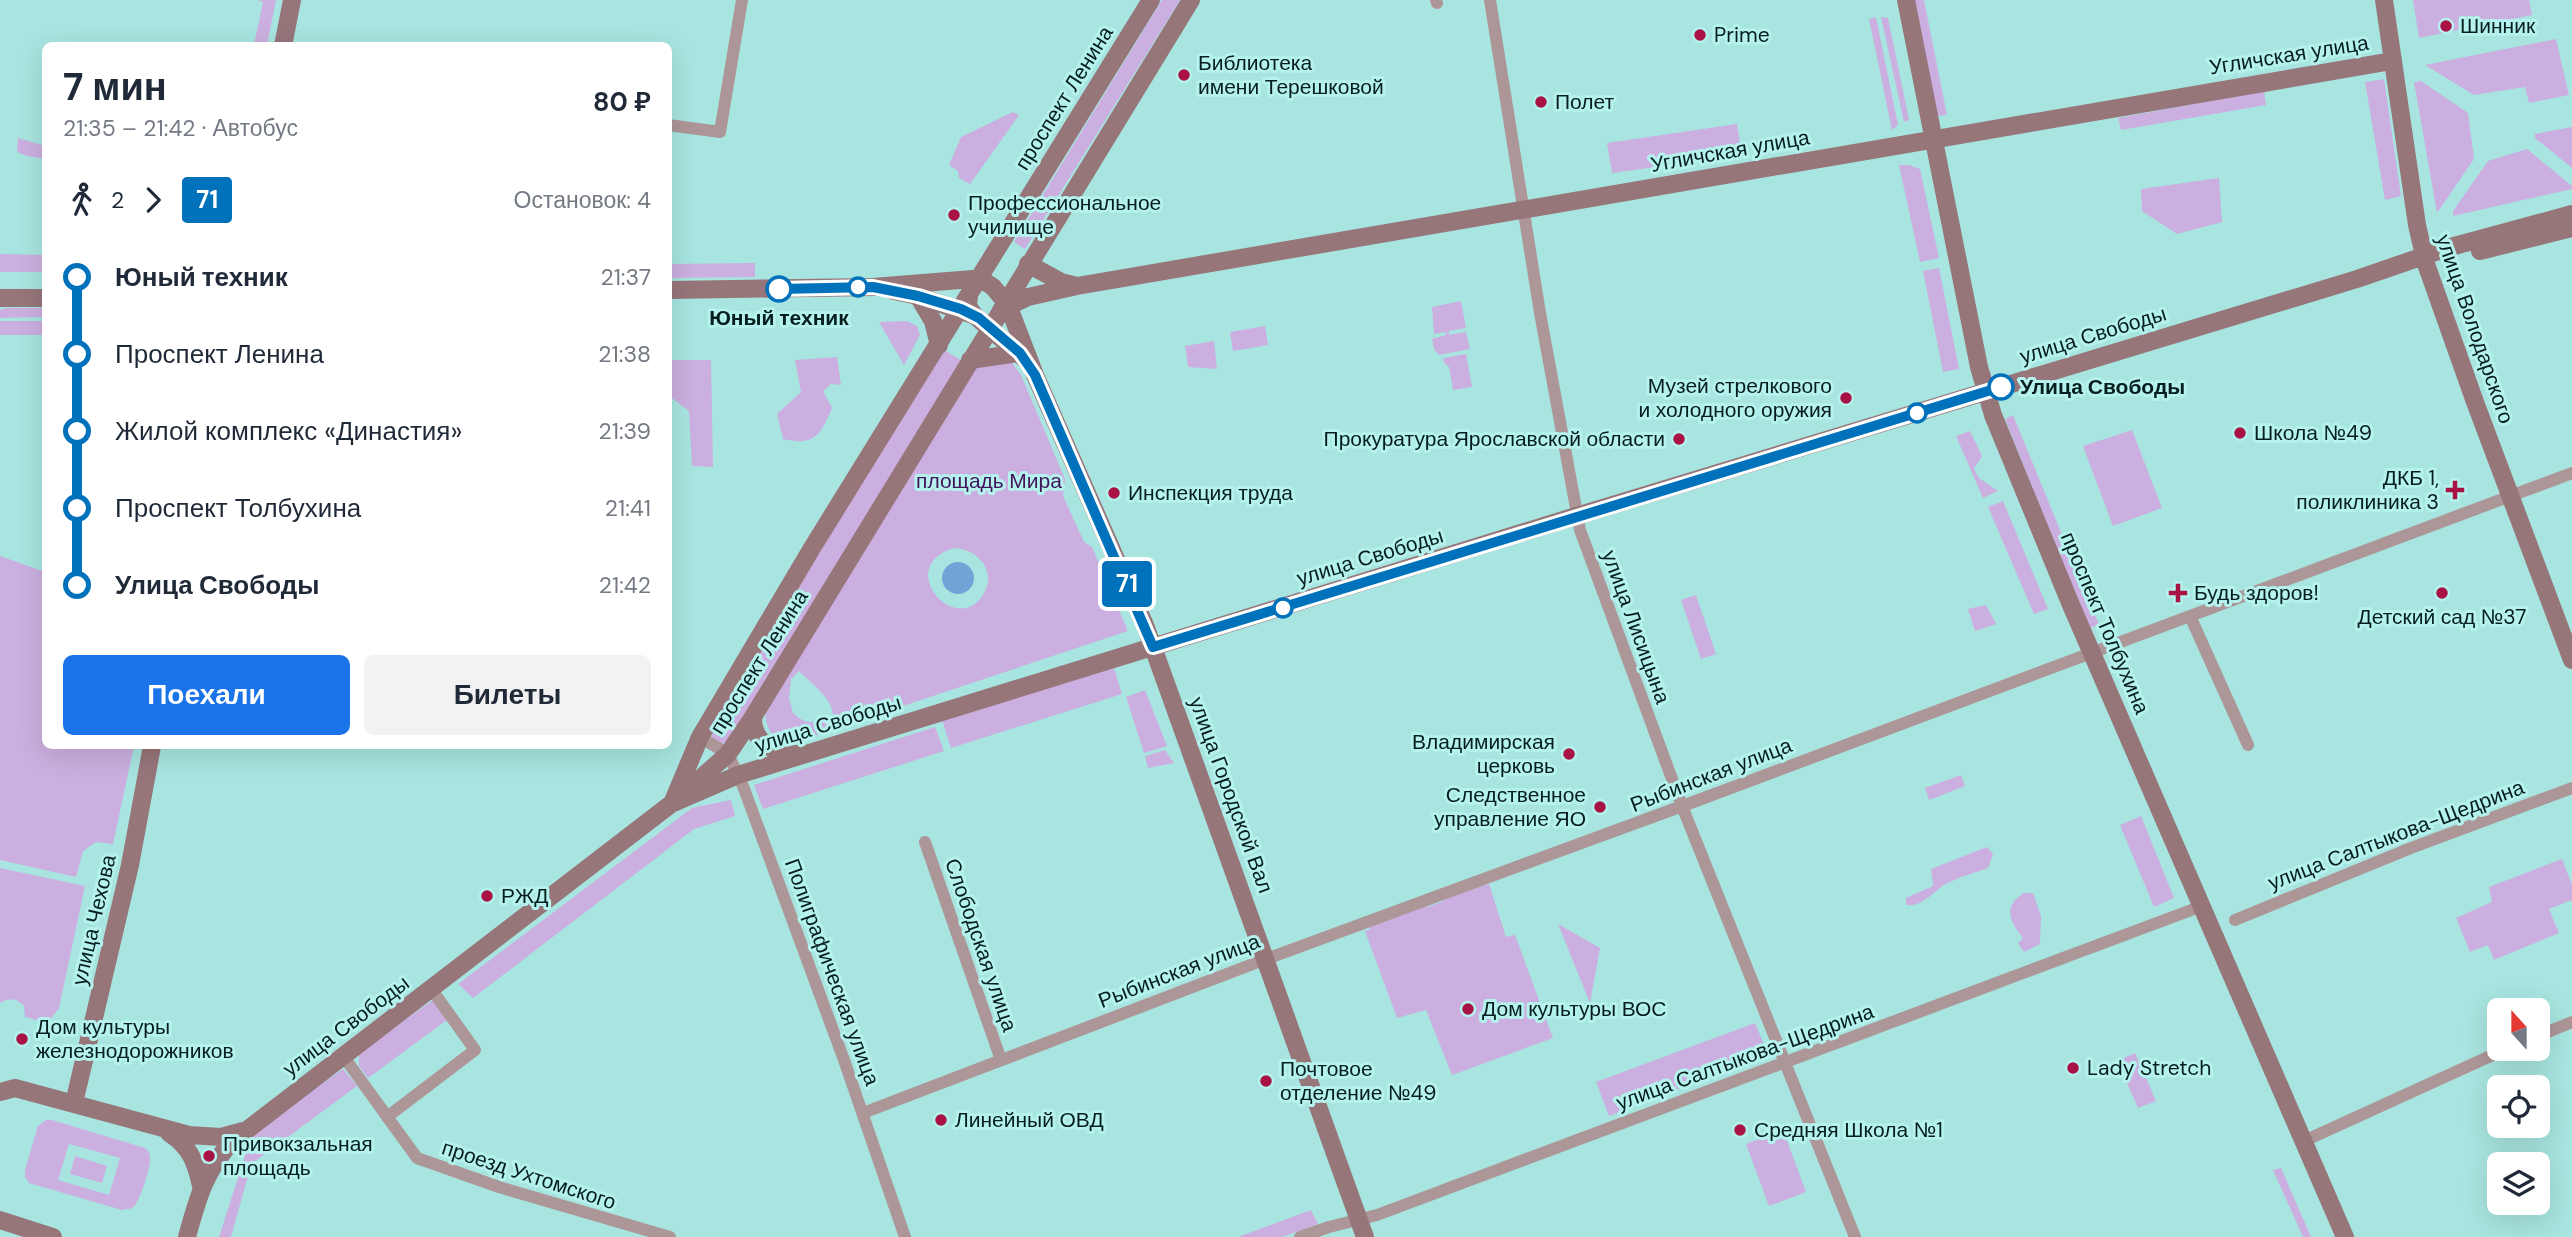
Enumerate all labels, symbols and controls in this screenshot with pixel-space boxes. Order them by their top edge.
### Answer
place label: Шинник [2460,12,2536,40]
marker: Шинник [2438,18,2454,34]
street label: проспект Ленина [1008,20,1120,175]
place label: Prime [1714,21,1770,49]
marker: Prime [1692,27,1708,43]
street label: Угличская улица [2207,29,2371,81]
place label: Библиотека имени Терешковой [1198,49,1384,101]
text: 7 мин [63,62,167,112]
marker: Библиотека имени Терешковой [1176,67,1192,83]
text: 80 ₽ [593,85,651,119]
place label: Полет [1555,88,1615,116]
marker: Полет [1533,94,1549,110]
text: 21:35 – 21:42 · Автобус [63,113,298,143]
street label: Угличская улица [1648,123,1812,179]
icon: walk [63,181,101,219]
icon: forward [134,181,172,219]
text: 71 [196,184,218,215]
text: 2 [111,185,124,215]
text: Остановок: 4 [514,185,651,215]
place label: Профессиональное училище [968,189,1161,241]
marker: Профессиональное училище [946,207,962,223]
street label: улица Володарского [2429,231,2521,427]
text: Юный техник [115,260,288,294]
text: 21:37 [600,262,651,292]
marker: Юный техник [766,276,792,302]
unlabelled marker [848,277,868,297]
street label: улица Свободы [2016,299,2170,371]
place label: Юный техник [709,304,849,332]
text: Проспект Ленина [115,337,324,371]
text: 21:38 [598,339,651,369]
place label: Музей стрелкового и холодного оружия [1638,372,1832,424]
place label: Улица Свободы [2020,373,2185,401]
marker: Улица Свободы [1988,374,2014,400]
marker: Музей стрелкового и холодного оружия [1838,390,1854,406]
unlabelled marker [1907,403,1927,423]
text: Жилой комплекс «Династия» [115,414,462,448]
text: 21:39 [599,416,651,446]
place label: Школа №49 [2254,419,2372,447]
place label: Прокуратура Ярославской области [1324,425,1665,453]
marker: Школа №49 [2232,425,2248,441]
marker: Прокуратура Ярославской области [1671,431,1687,447]
place label: ДКБ 1, поликлиника 3 [2296,464,2439,516]
park label: площадь Мира [916,467,1062,495]
place label: Инспекция труда [1128,479,1293,507]
marker: ДКБ 1, поликлиника 3 [2445,480,2465,500]
marker: Инспекция труда [1106,485,1122,501]
text: Проспект Толбухина [115,491,361,525]
text: 21:41 [605,493,651,523]
street label: улица Свободы [1293,521,1447,593]
street label: проспект Толбухина [2054,528,2156,719]
street label: улица Лисицына [1595,546,1677,708]
line badge: 71 [1096,561,1158,607]
text: Улица Свободы [115,568,320,602]
text: 71 [1116,568,1138,599]
text: 21:42 [599,570,651,600]
place label: Будь здоров! [2194,579,2319,607]
marker: Будь здоров! [2168,583,2188,603]
street label: проспект Ленина [703,584,815,739]
marker: Детский сад №37 [2434,585,2450,601]
unlabelled marker [1273,598,1293,618]
place label: Детский сад №37 [2357,603,2527,631]
button: Поехали [63,655,350,735]
button: Билеты [364,655,651,735]
street label: улица Свободы [751,688,905,760]
street label: улица Городской Вал [1182,693,1280,897]
place label: Владимирская церковь [1412,728,1555,780]
street label: Рыбинская улица [1626,731,1796,819]
marker: Владимирская церковь [1561,746,1577,762]
street label: улица Салтыкова-Щедрина [2264,773,2528,897]
place label: Следственное управление ЯО [1434,781,1586,833]
marker: Следственное управление ЯО [1592,799,1608,815]
street label: улица Чехова [65,852,123,988]
street label: Полиграфическая улица [778,855,886,1090]
street label: Слободская улица [938,855,1024,1036]
place label: РЖД [501,882,548,910]
marker: РЖД [479,888,495,904]
street label: Рыбинская улица [1094,927,1264,1015]
street label: улица Свободы [277,969,415,1083]
place label: Дом культуры ВОС [1482,995,1666,1023]
street label: улица Салтыкова-Щедрина [1612,997,1878,1117]
north arrow [2487,998,2550,1060]
map controls [2487,998,2550,1215]
marker: Дом культуры ВОС [1460,1001,1476,1017]
place label: Дом культуры железнодорожников [36,1013,234,1065]
marker: Дом культуры железнодорожников [14,1031,30,1047]
place label: Lady Stretch [2087,1054,2211,1082]
place label: Почтовое отделение №49 [1280,1055,1436,1107]
marker: Lady Stretch [2065,1060,2081,1076]
marker: Почтовое отделение №49 [1258,1073,1274,1089]
button: locate [2487,1075,2550,1138]
place label: Линейный ОВД [955,1106,1104,1134]
marker: Линейный ОВД [933,1112,949,1128]
place label: Средняя Школа №1 [1754,1116,1943,1144]
marker: Средняя Школа №1 [1732,1122,1748,1138]
place label: Привокзальная площадь [223,1130,373,1182]
street label: проезд Ухтомского [438,1134,620,1216]
marker: Привокзальная площадь [201,1148,217,1164]
button: layers [2487,1152,2550,1215]

